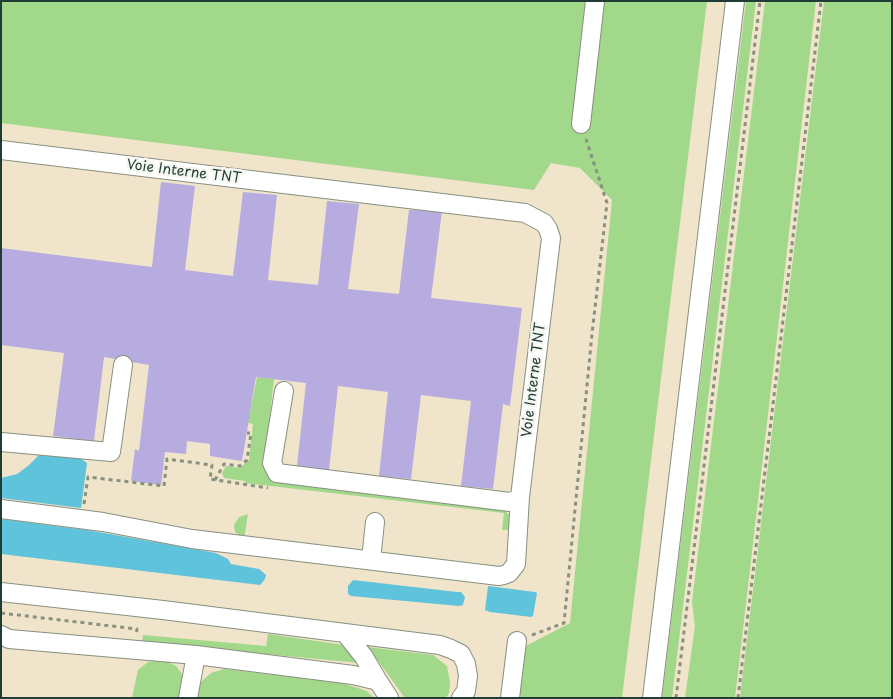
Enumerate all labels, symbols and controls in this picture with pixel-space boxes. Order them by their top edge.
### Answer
street label: Voie Interne TNT [126,157,242,187]
street label: Voie Interne TNT [519,322,549,438]

